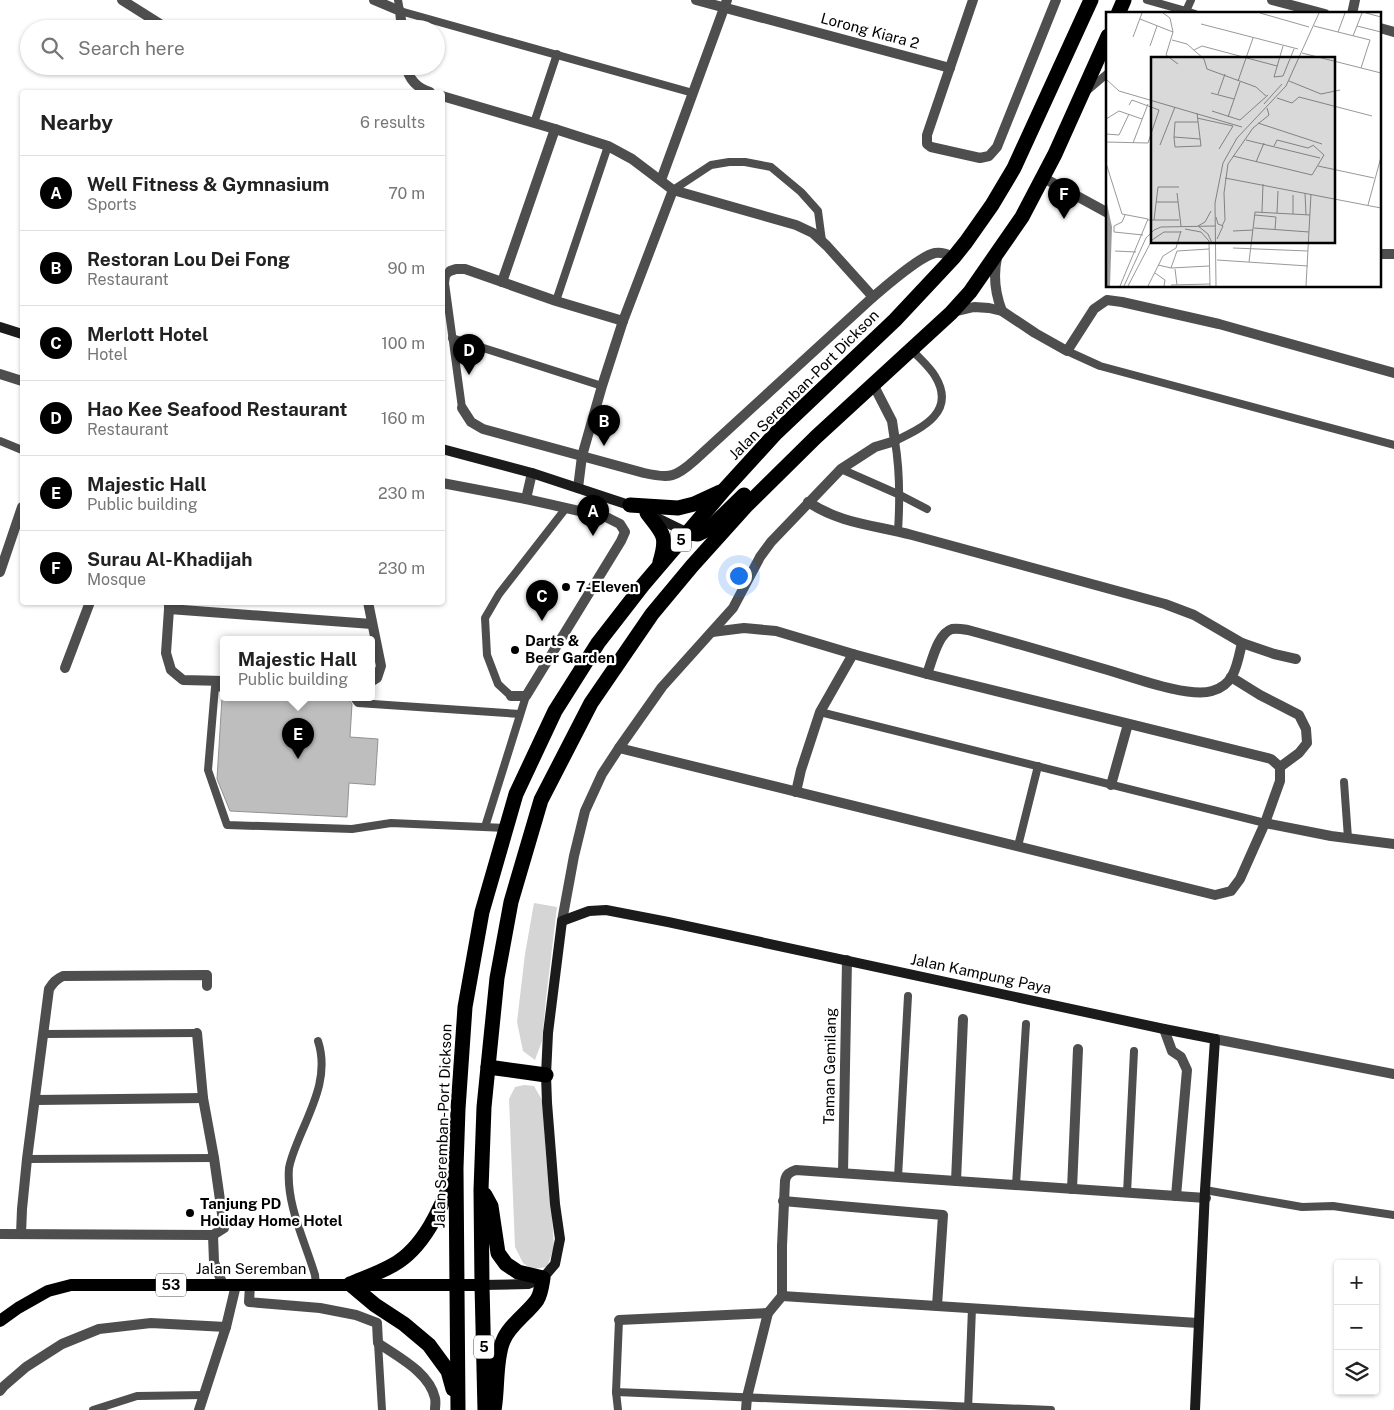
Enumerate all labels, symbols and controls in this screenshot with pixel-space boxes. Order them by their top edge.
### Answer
street label: Lorong Kiara 2 [819,9,921,52]
inset map [1106,12,1382,288]
search box [20,20,445,75]
icon: search [38,34,66,62]
text: Search here [78,37,185,59]
text: Nearby [40,110,113,135]
text: 6 results [360,113,425,132]
text: Well Fitness & Gymnasium [87,173,329,195]
pin: F [1048,178,1080,219]
text: A [50,184,62,203]
text: 70 m [388,184,425,203]
text: Sports [87,195,137,214]
text: Restoran Lou Dei Fong [87,248,290,270]
text: B [51,259,61,278]
text: 90 m [388,259,425,278]
text: Restaurant [87,270,169,289]
street label: Jalan Seremban-Port Dickson [725,306,882,463]
text: Merlott Hotel [87,323,209,345]
text: C [50,334,62,353]
text: 100 m [381,334,425,353]
pin: D [453,334,485,375]
text: Hotel [87,345,128,364]
text: Hao Kee Seafood Restaurant [87,398,347,420]
pin: B [588,405,620,446]
text: D [50,409,62,428]
text: 160 m [381,409,425,428]
text: Restaurant [87,420,169,439]
text: Majestic Hall [87,473,207,495]
text: E [51,484,61,503]
text: 230 m [378,484,425,503]
text: Public building [87,495,198,514]
pin: A [577,495,609,536]
road number: 5 [671,528,691,552]
text: Surau Al-Khadijah [87,548,252,570]
text: F [51,559,61,578]
text: 230 m [378,559,425,578]
your location [726,563,752,589]
text: Mosque [87,570,146,589]
place label: 7-Eleven [576,578,639,595]
pin: C [526,580,558,621]
marker: 7-Eleven [560,581,572,593]
place label: Darts & Beer Garden [525,632,615,666]
popup [220,636,375,701]
marker: Darts & Beer Garden [509,644,521,656]
text: Majestic Hall [238,648,357,670]
text: Public building [238,670,348,689]
pin: E [282,718,314,759]
street label: Jalan Kampung Paya [909,950,1053,997]
street label: Taman Gemilang [820,1007,839,1125]
street label: Jalan Seremban-Port Dickson [430,1023,455,1229]
place label: Tanjung PD Holiday Home Hotel [200,1195,343,1229]
marker: Tanjung PD Holiday Home Hotel [184,1207,196,1219]
street label: Jalan Seremban [196,1260,306,1277]
map controls [1334,1260,1379,1395]
button: + [1334,1260,1379,1305]
road number: 53 [156,1274,186,1296]
button: − [1334,1305,1379,1350]
road number: 5 [474,1335,494,1358]
button: layers [1334,1350,1379,1395]

